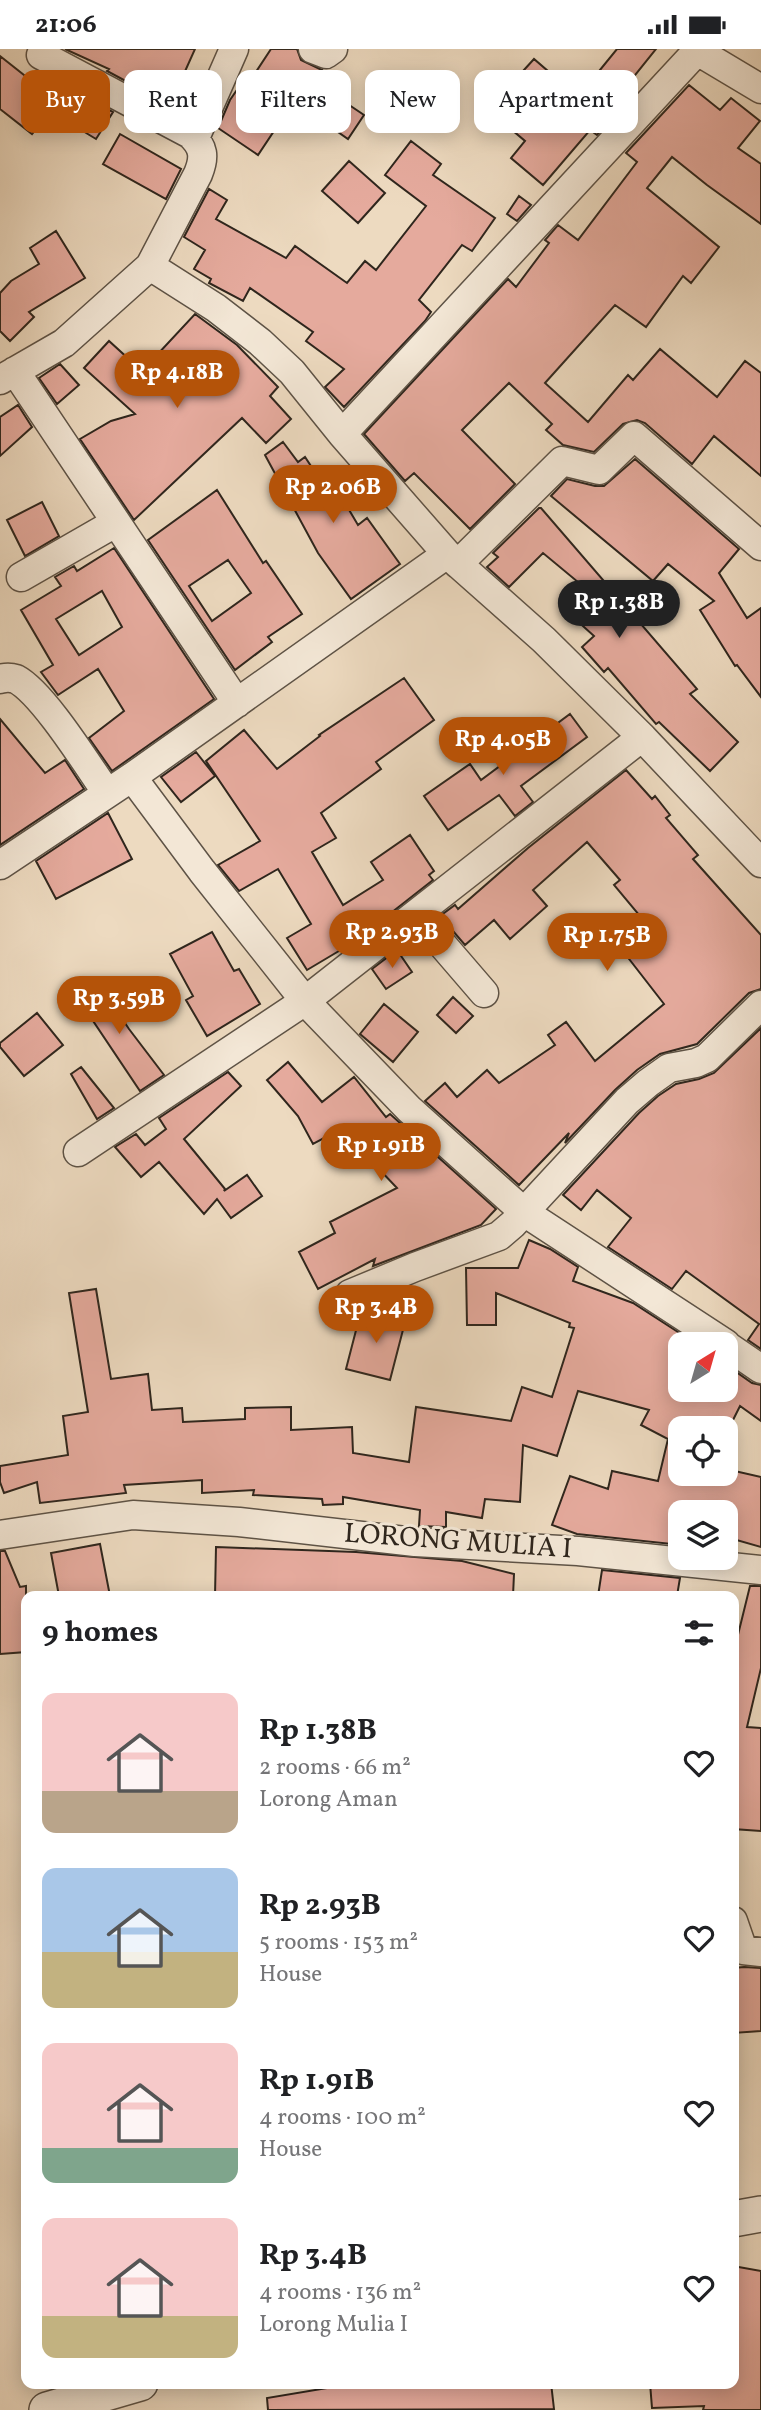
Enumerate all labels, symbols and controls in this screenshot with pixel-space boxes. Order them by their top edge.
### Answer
text: 21:06 [35,7,97,43]
chip: Buy [21,70,110,133]
chip: Rent [124,70,222,133]
chip: Filters [236,70,351,133]
chip: New [365,70,460,133]
chip: Apartment [474,70,638,133]
pin: Rp 4.18B [105,351,249,410]
text: Rp 4.18B [131,357,223,389]
pin: Rp 2.06B [261,465,405,525]
text: Rp 2.06B [285,472,381,504]
pin: Rp 1.38B [547,581,691,640]
text: Rp 1.38B [574,587,664,619]
pin: Rp 4.05B [431,717,575,777]
text: Rp 4.05B [455,724,551,756]
pin: Rp 2.93B [320,911,464,970]
pin: Rp 1.75B [535,913,679,973]
text: Rp 2.93B [345,917,439,949]
text: Rp 1.75B [563,920,651,952]
pin: Rp 3.59B [47,977,191,1036]
text: Rp 3.59B [73,983,165,1015]
pin: Rp 1.91B [309,1123,453,1183]
text: Rp 1.91B [337,1130,425,1162]
pin: Rp 3.4B [311,1285,441,1345]
text: Rp 3.4B [335,1292,417,1324]
north arrow [668,1332,738,1402]
map controls [668,1332,738,1570]
button: locate [668,1416,738,1486]
button: layers [668,1500,738,1570]
street label: LORONG MULIA I [343,1515,573,1569]
text: 9 homes [42,1612,158,1654]
icon: filters [680,1614,718,1652]
text: Rp 1.38B [259,1710,377,1752]
icon: home [98,1721,182,1805]
icon: heart [680,1744,718,1782]
text: 2 rooms · 66 m² [259,1752,411,1784]
text: Lorong Aman [259,1784,398,1816]
text: Rp 2.93B [259,1885,381,1927]
icon: home [98,1896,182,1980]
icon: heart [680,1919,718,1957]
text: 5 rooms · 153 m² [259,1927,418,1959]
text: House [259,1959,322,1991]
text: Rp 1.91B [259,2060,374,2102]
icon: home [98,2071,182,2155]
icon: heart [680,2094,718,2132]
text: 4 rooms · 100 m² [259,2102,426,2134]
text: House [259,2134,322,2166]
text: Rp 3.4B [259,2235,367,2277]
icon: home [98,2246,182,2330]
icon: heart [680,2269,718,2307]
text: 4 rooms · 136 m² [259,2277,421,2309]
text: Lorong Mulia I [259,2309,408,2341]

